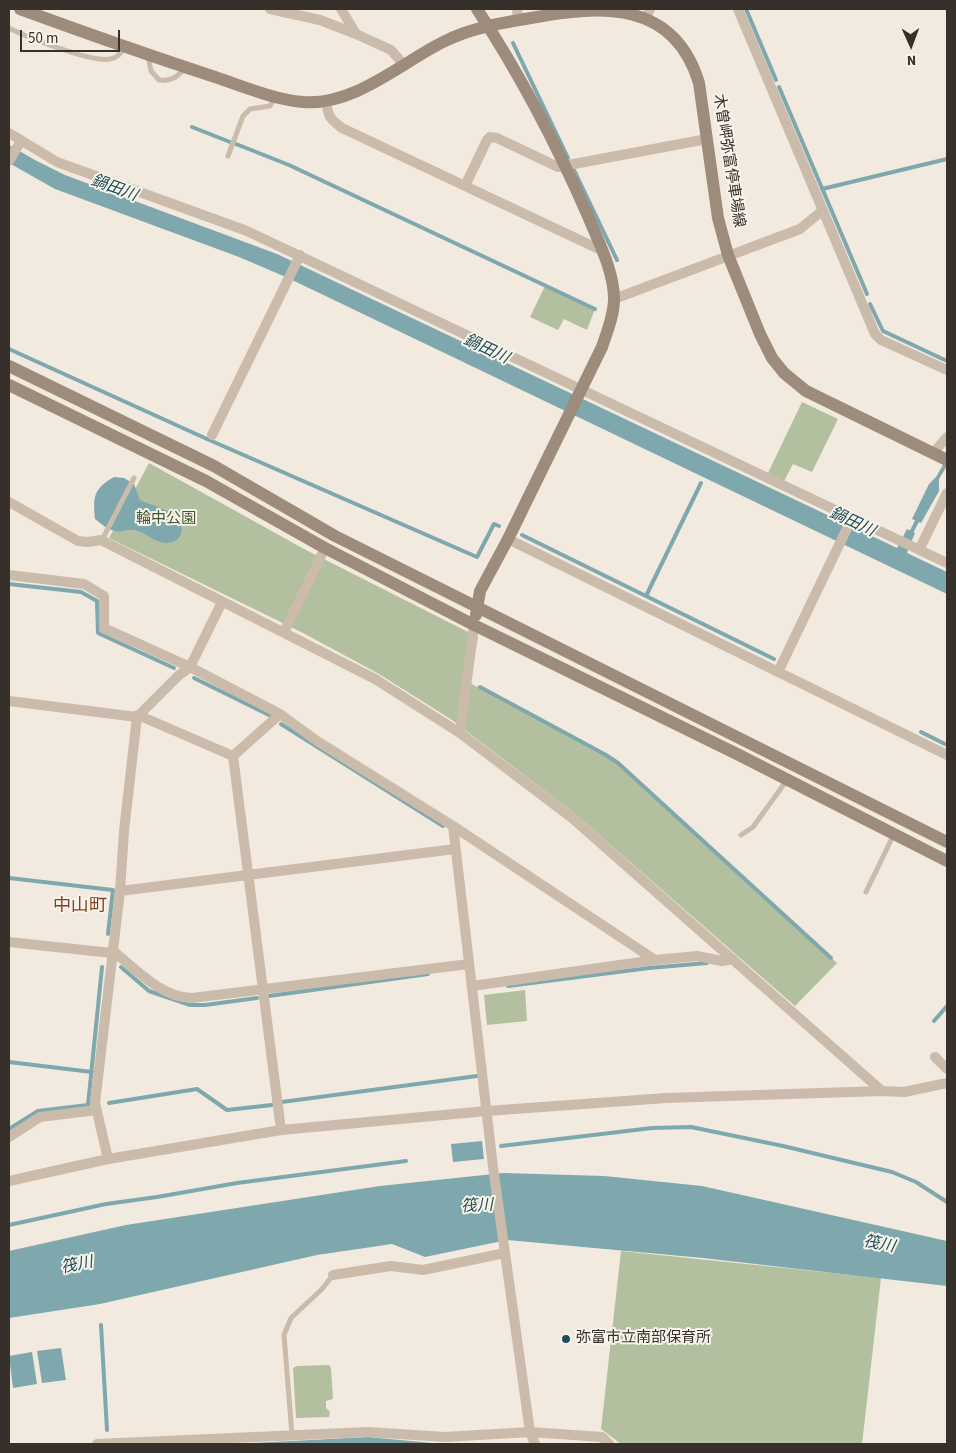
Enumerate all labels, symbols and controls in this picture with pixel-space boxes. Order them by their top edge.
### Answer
scale bar [22,20,122,52]
north arrow [886,20,936,70]
text: 50 m [28,28,58,49]
text: N [907,50,917,70]
street label: 木曽岬弥富停車場線 [709,93,747,229]
water label: 鍋田川 [88,172,140,206]
water label: 鍋田川 [460,331,512,369]
water label: 鍋田川 [826,504,878,542]
park label: 輪中公園 [136,511,196,529]
district label: 中山町 [53,896,107,918]
water label: 筏川 [461,1197,493,1217]
water label: 筏川 [861,1233,897,1257]
water label: 筏川 [59,1254,95,1278]
place label: 弥富市立南部保育所 [576,1330,711,1348]
marker: 弥富市立南部保育所 [560,1333,572,1345]

